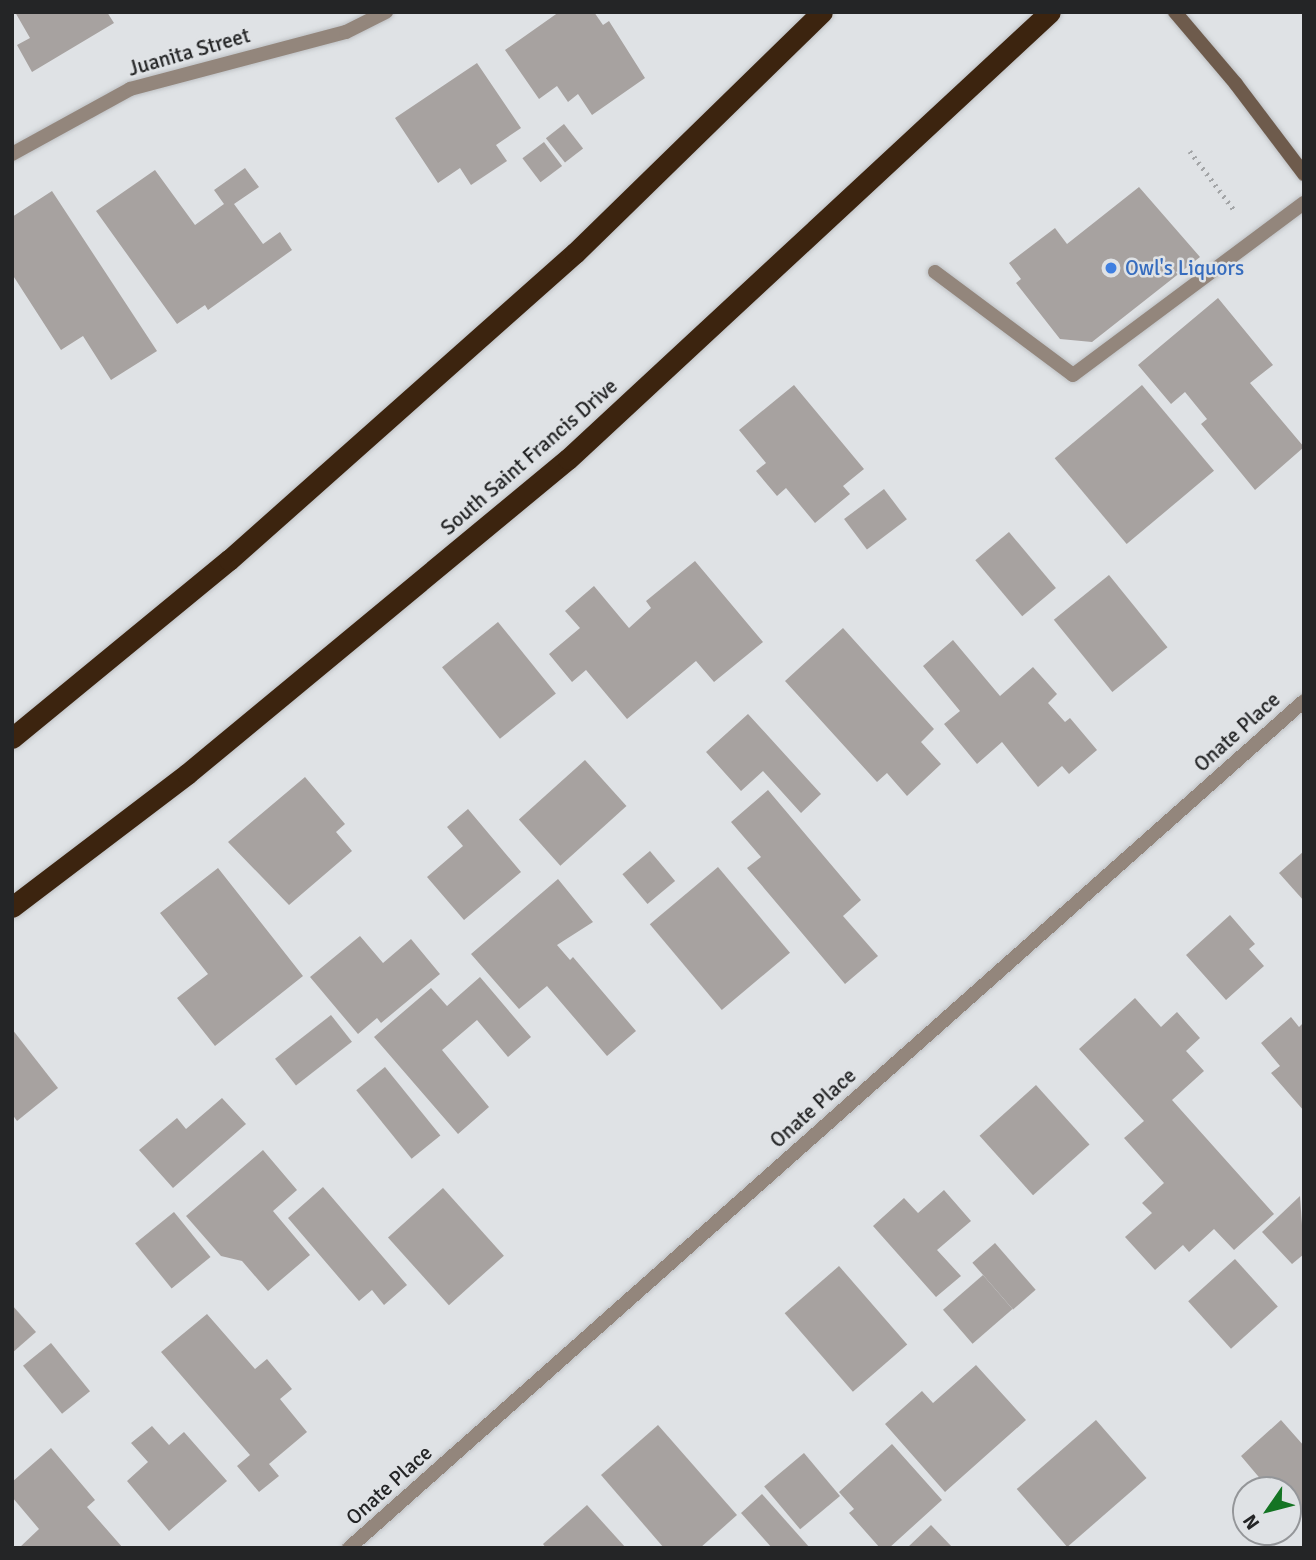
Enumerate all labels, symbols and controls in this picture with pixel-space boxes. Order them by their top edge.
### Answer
street label: Juanita Street [125,23,253,81]
place label: Owl's Liquors [1125,255,1244,281]
marker: Owl's Liquors [1103,260,1119,276]
street label: South Saint Francis Drive [436,373,622,541]
street label: Onate Place [1189,687,1285,777]
street label: Onate Place [765,1063,861,1153]
street label: Onate Place [341,1440,437,1530]
north arrow [1232,1476,1302,1546]
text: N [1238,1510,1265,1534]

